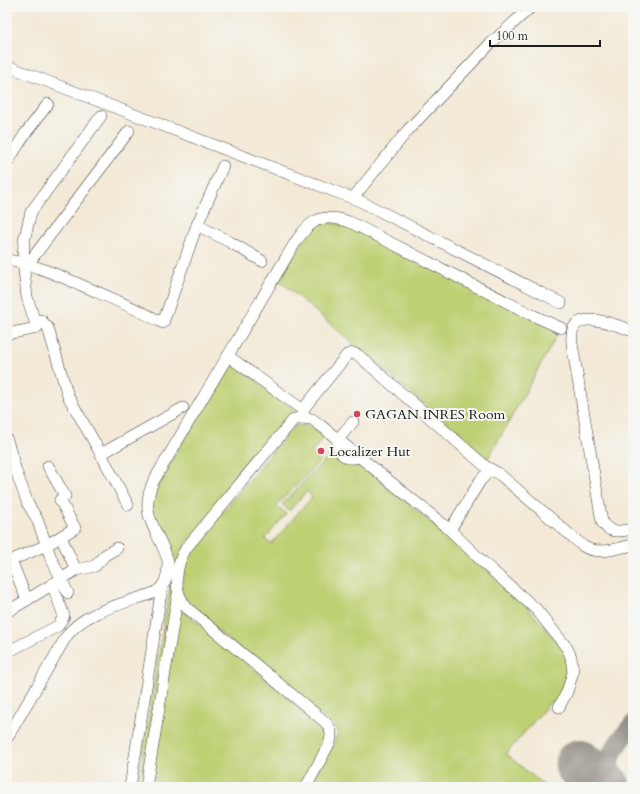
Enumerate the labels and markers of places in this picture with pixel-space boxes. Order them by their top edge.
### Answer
place label: GAGAN INRES Room [365,405,505,424]
marker: GAGAN INRES Room [352,409,362,419]
place label: Localizer Hut [329,442,411,461]
marker: Localizer Hut [316,446,326,456]

